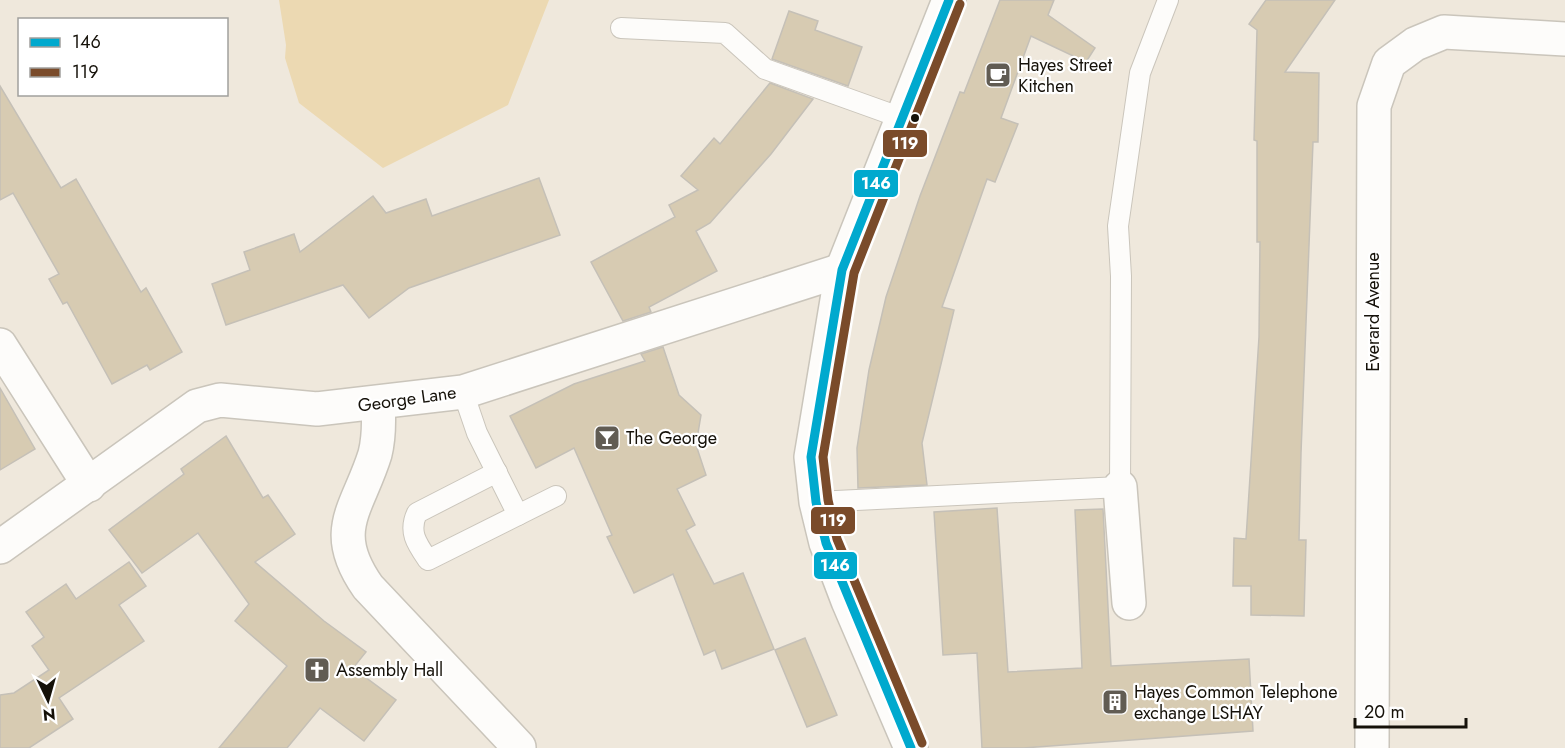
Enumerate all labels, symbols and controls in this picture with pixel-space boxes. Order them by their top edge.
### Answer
legend [18,18,228,96]
text: 146 [72,29,101,55]
place label: Hayes Street Kitchen [1018,52,1113,99]
text: 119 [72,59,99,85]
cafe icon: Hayes Street Kitchen [983,60,1013,90]
unlabelled marker [909,112,921,124]
line badge: 119 [882,129,928,158]
text: 119 [892,132,919,155]
line badge: 146 [853,169,899,198]
text: 146 [861,172,891,195]
street label: Everard Avenue [1360,252,1386,372]
street label: George Lane [356,379,458,419]
bar icon: The George [592,423,622,453]
place label: The George [626,425,717,451]
line badge: 119 [810,506,856,535]
text: 119 [820,509,847,532]
line badge: 146 [813,551,858,580]
text: 146 [820,554,850,577]
church icon: Assembly Hall [302,655,332,685]
place label: Assembly Hall [336,657,443,683]
north arrow [18,670,78,730]
place label: Hayes Common Telephone exchange LSHAY [1134,679,1337,726]
building icon: Hayes Common Telephone exchange LSHAY [1100,687,1130,717]
scale bar [1355,691,1466,729]
text: 20 m [1364,699,1404,725]
text: N [42,702,57,726]

